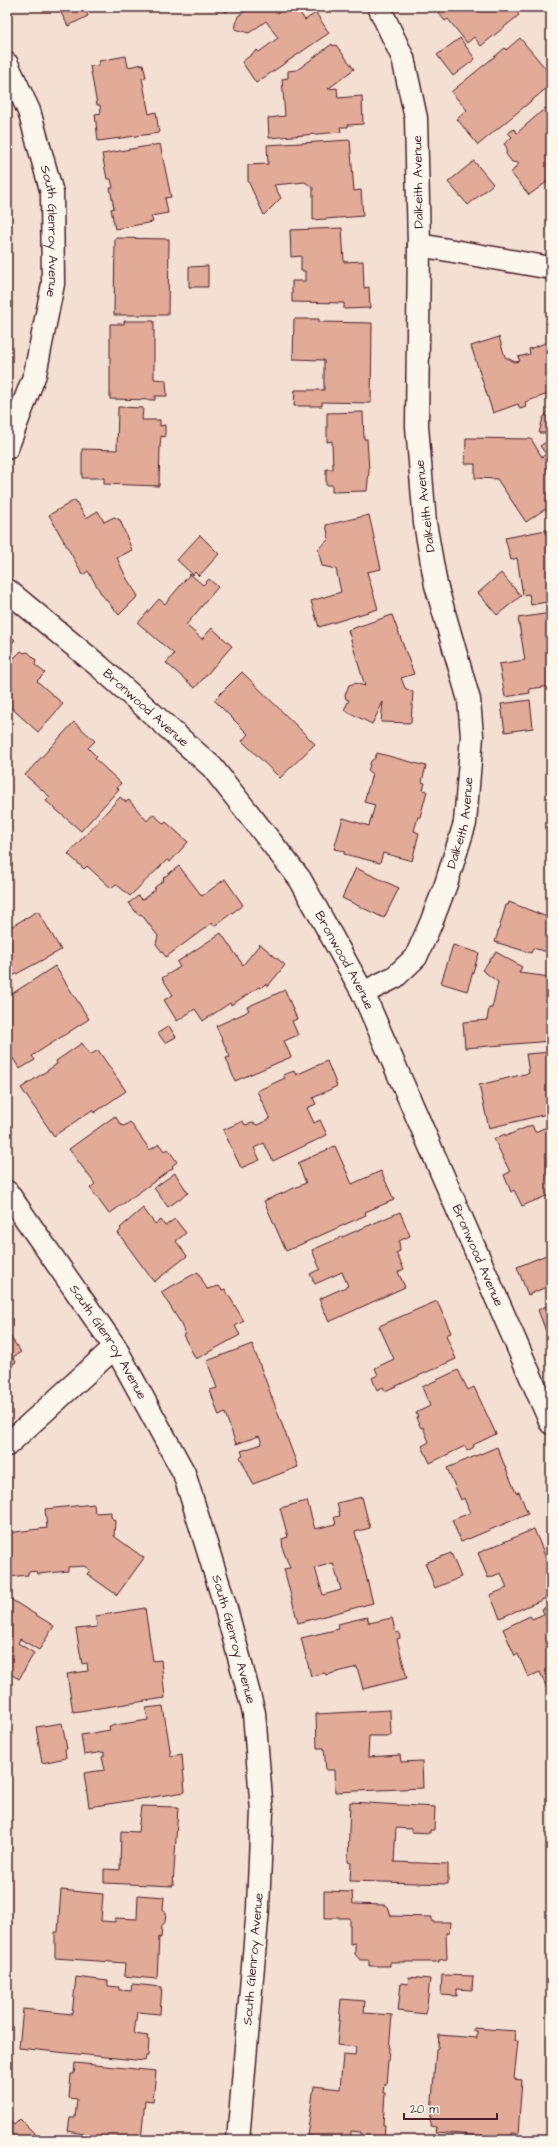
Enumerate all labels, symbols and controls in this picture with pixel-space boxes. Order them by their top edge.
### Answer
street label: Dalkeith Avenue [408,135,428,229]
street label: South Glenroy Avenue [36,163,62,299]
street label: Dalkeith Avenue [410,459,440,553]
street label: Bronwood Avenue [99,665,193,751]
street label: Dalkeith Avenue [442,776,478,871]
street label: Bronwood Avenue [310,908,378,1012]
street label: Bronwood Avenue [448,1202,508,1309]
street label: South Glenroy Avenue [65,1281,151,1403]
street label: South Glenroy Avenue [207,1572,260,1706]
street label: South Glenroy Avenue [238,1892,269,2026]
scale bar [404,2095,497,2121]
text: 20 m [410,2101,439,2118]

